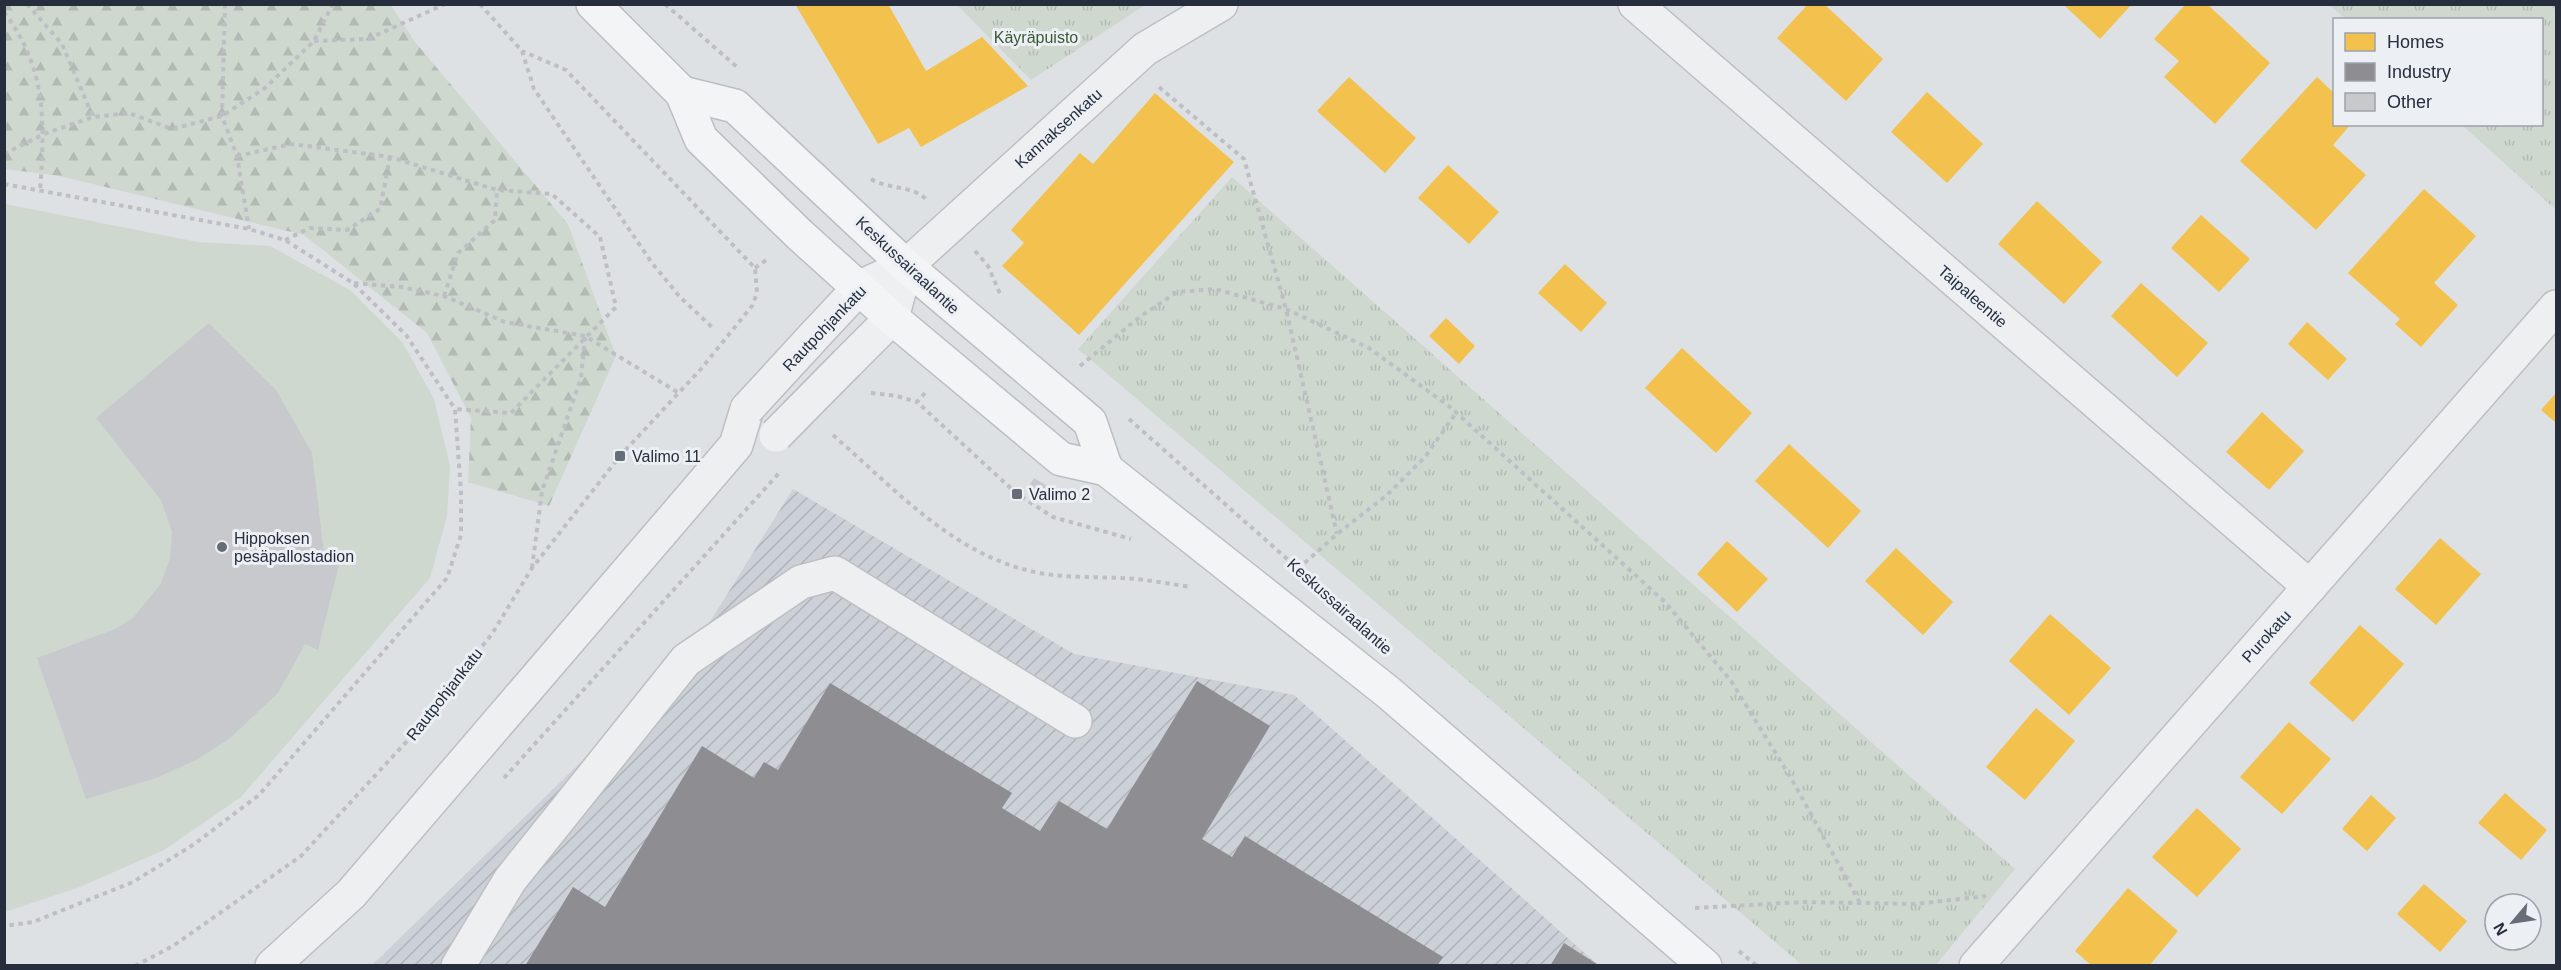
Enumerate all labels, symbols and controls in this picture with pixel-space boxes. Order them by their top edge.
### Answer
legend [2333,18,2543,126]
park label: Käyräpuisto [994,29,1078,46]
text: Homes [2387,32,2444,52]
text: Industry [2387,62,2451,82]
street label: Kannaksenkatu [1012,85,1105,172]
text: Other [2387,92,2432,112]
street label: Keskussairaalantie [853,213,963,317]
street label: Taipaleentie [1935,262,2011,331]
street label: Rautpohjankatu [779,282,869,375]
place label: Valimo 11 [632,448,701,465]
marker: Valimo 11 [613,449,627,463]
place label: Valimo 2 [1029,486,1090,503]
marker: Valimo 2 [1010,487,1024,501]
place label: Hippoksen pesäpallostadion [234,530,354,565]
marker: Hippoksen pesäpallostadion [215,540,229,554]
street label: Keskussairaalantie [1284,555,1395,658]
street label: Purokatu [2239,607,2294,666]
street label: Rautpohjankatu [403,645,486,744]
north arrow [2483,892,2543,952]
text: N [2490,920,2511,938]

